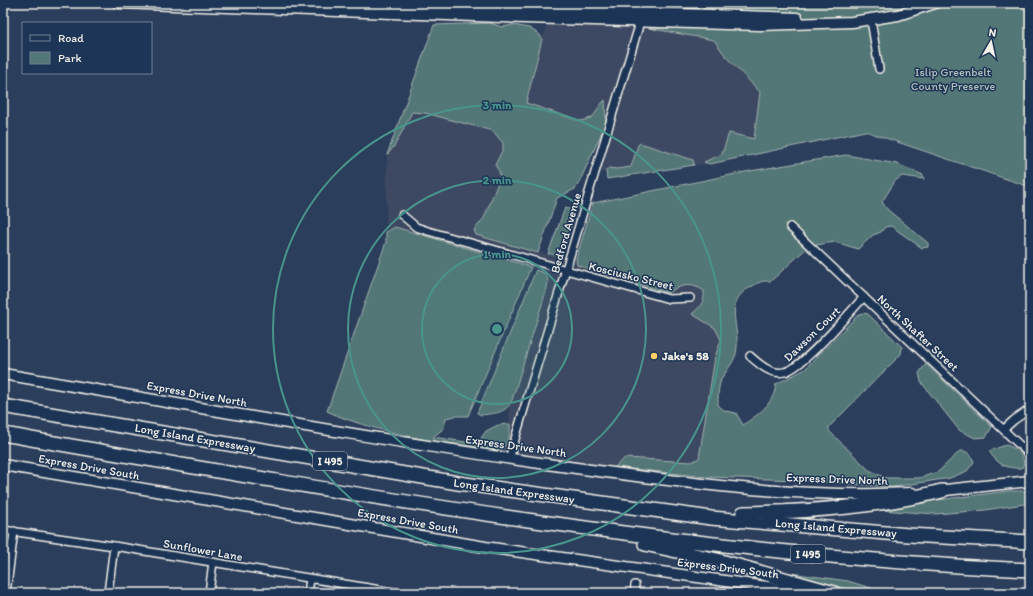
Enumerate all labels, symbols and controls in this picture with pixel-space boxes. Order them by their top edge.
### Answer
legend [22,22,152,74]
north arrow [971,22,1011,62]
text: N [988,26,997,40]
text: Road [58,31,84,45]
text: Park [58,51,82,65]
park label: Islip Greenbelt County Preserve [911,65,995,93]
text: 3 min [483,98,512,112]
text: 2 min [483,173,512,187]
street label: Bedford Avenue [548,191,584,275]
text: 1 min [483,247,512,261]
street label: Kosciusko Street [587,259,675,293]
street label: North Shafter Street [875,292,962,375]
street label: Dawson Court [781,303,843,364]
centre of rings [490,322,504,336]
place label: Jake's 58 [661,349,709,363]
marker: Jake's 58 [649,351,659,361]
street label: Express Drive North [146,378,249,410]
street label: Long Island Expressway [134,421,257,456]
street label: Express Drive North [465,432,568,460]
street label: Express Drive South [37,451,141,483]
road number: I 495 [313,452,347,470]
street label: Express Drive North [786,470,889,488]
street label: Long Island Expressway [453,476,576,506]
street label: Express Drive South [356,505,460,537]
street label: Long Island Expressway [775,516,898,540]
street label: Sunflower Lane [162,536,244,564]
road number: I 495 [791,545,825,563]
street label: Express Drive South [676,555,780,581]

